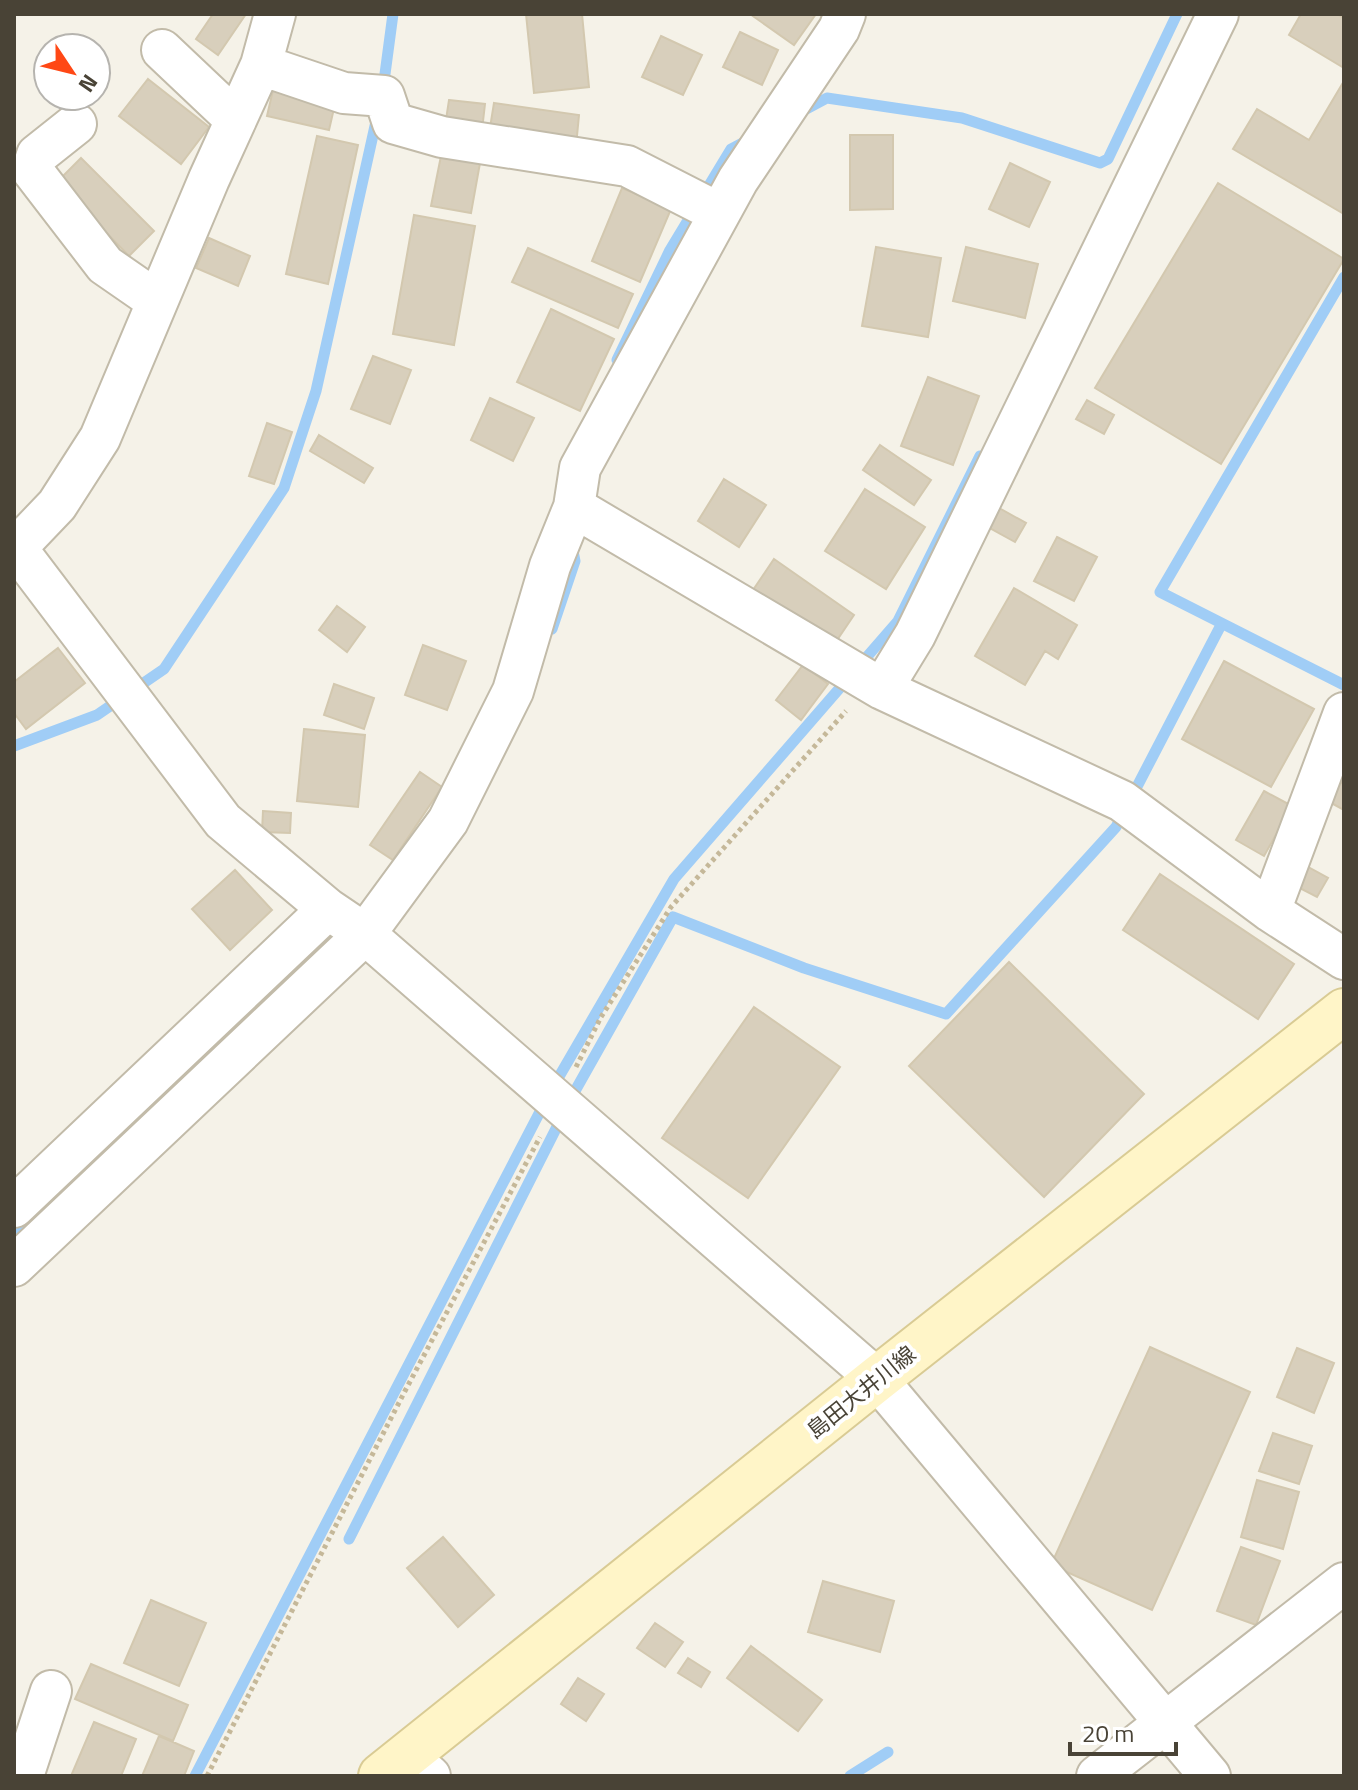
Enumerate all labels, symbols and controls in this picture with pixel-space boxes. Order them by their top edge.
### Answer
north arrow [32,32,112,112]
text: N [70,67,107,99]
street label: 島田大井川線 [799,1337,923,1447]
scale bar [1070,1706,1176,1756]
text: 20 m [1082,1715,1134,1751]

